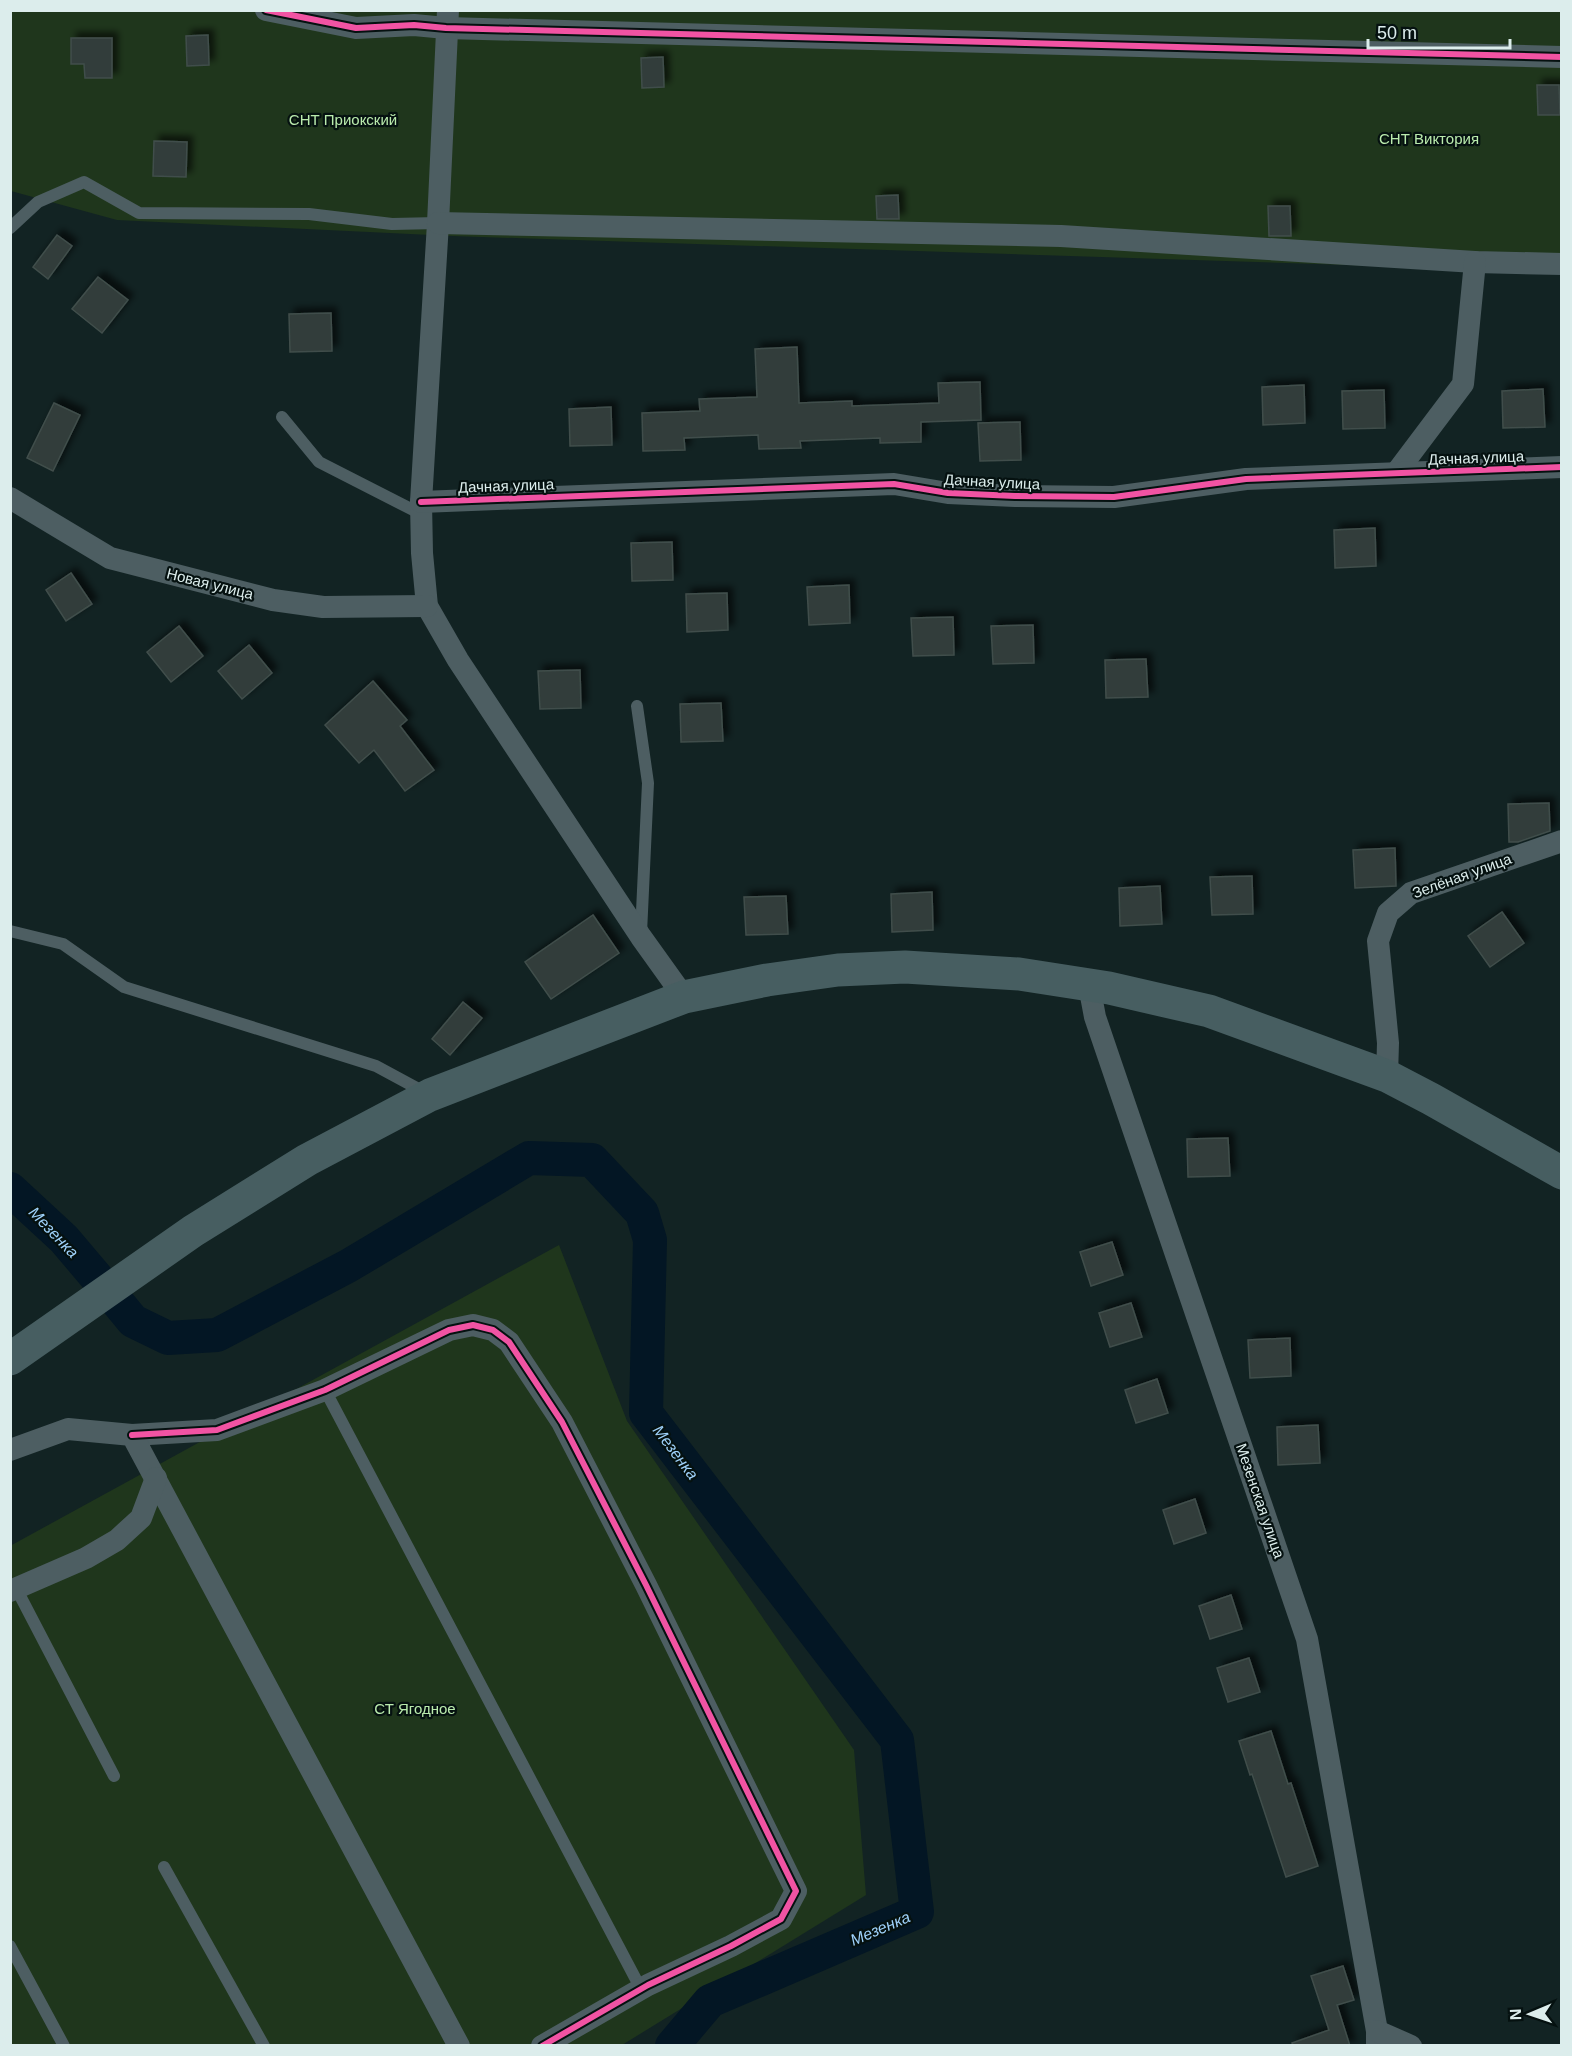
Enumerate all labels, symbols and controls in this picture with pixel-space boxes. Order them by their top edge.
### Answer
scale bar [1368,12,1510,50]
text: 50 m [1377,23,1417,43]
park label: СНТ Приокский [289,111,397,128]
park label: СНТ Виктория [1379,130,1479,147]
street label: Дачная улица [1428,447,1525,468]
street label: Дачная улица [944,470,1041,493]
street label: Дачная улица [458,475,555,496]
street label: Новая улица [165,565,256,603]
street label: Зелёная улица [1410,850,1514,901]
water label: Мезенка [25,1204,82,1261]
water label: Мезенка [650,1422,702,1483]
street label: Мезенская улица [1233,1441,1288,1561]
park label: СТ Ягодное [374,1700,456,1717]
water label: Мезенка [848,1908,913,1949]
north arrow [1500,1984,1560,2044]
text: N [1507,2008,1524,2021]

